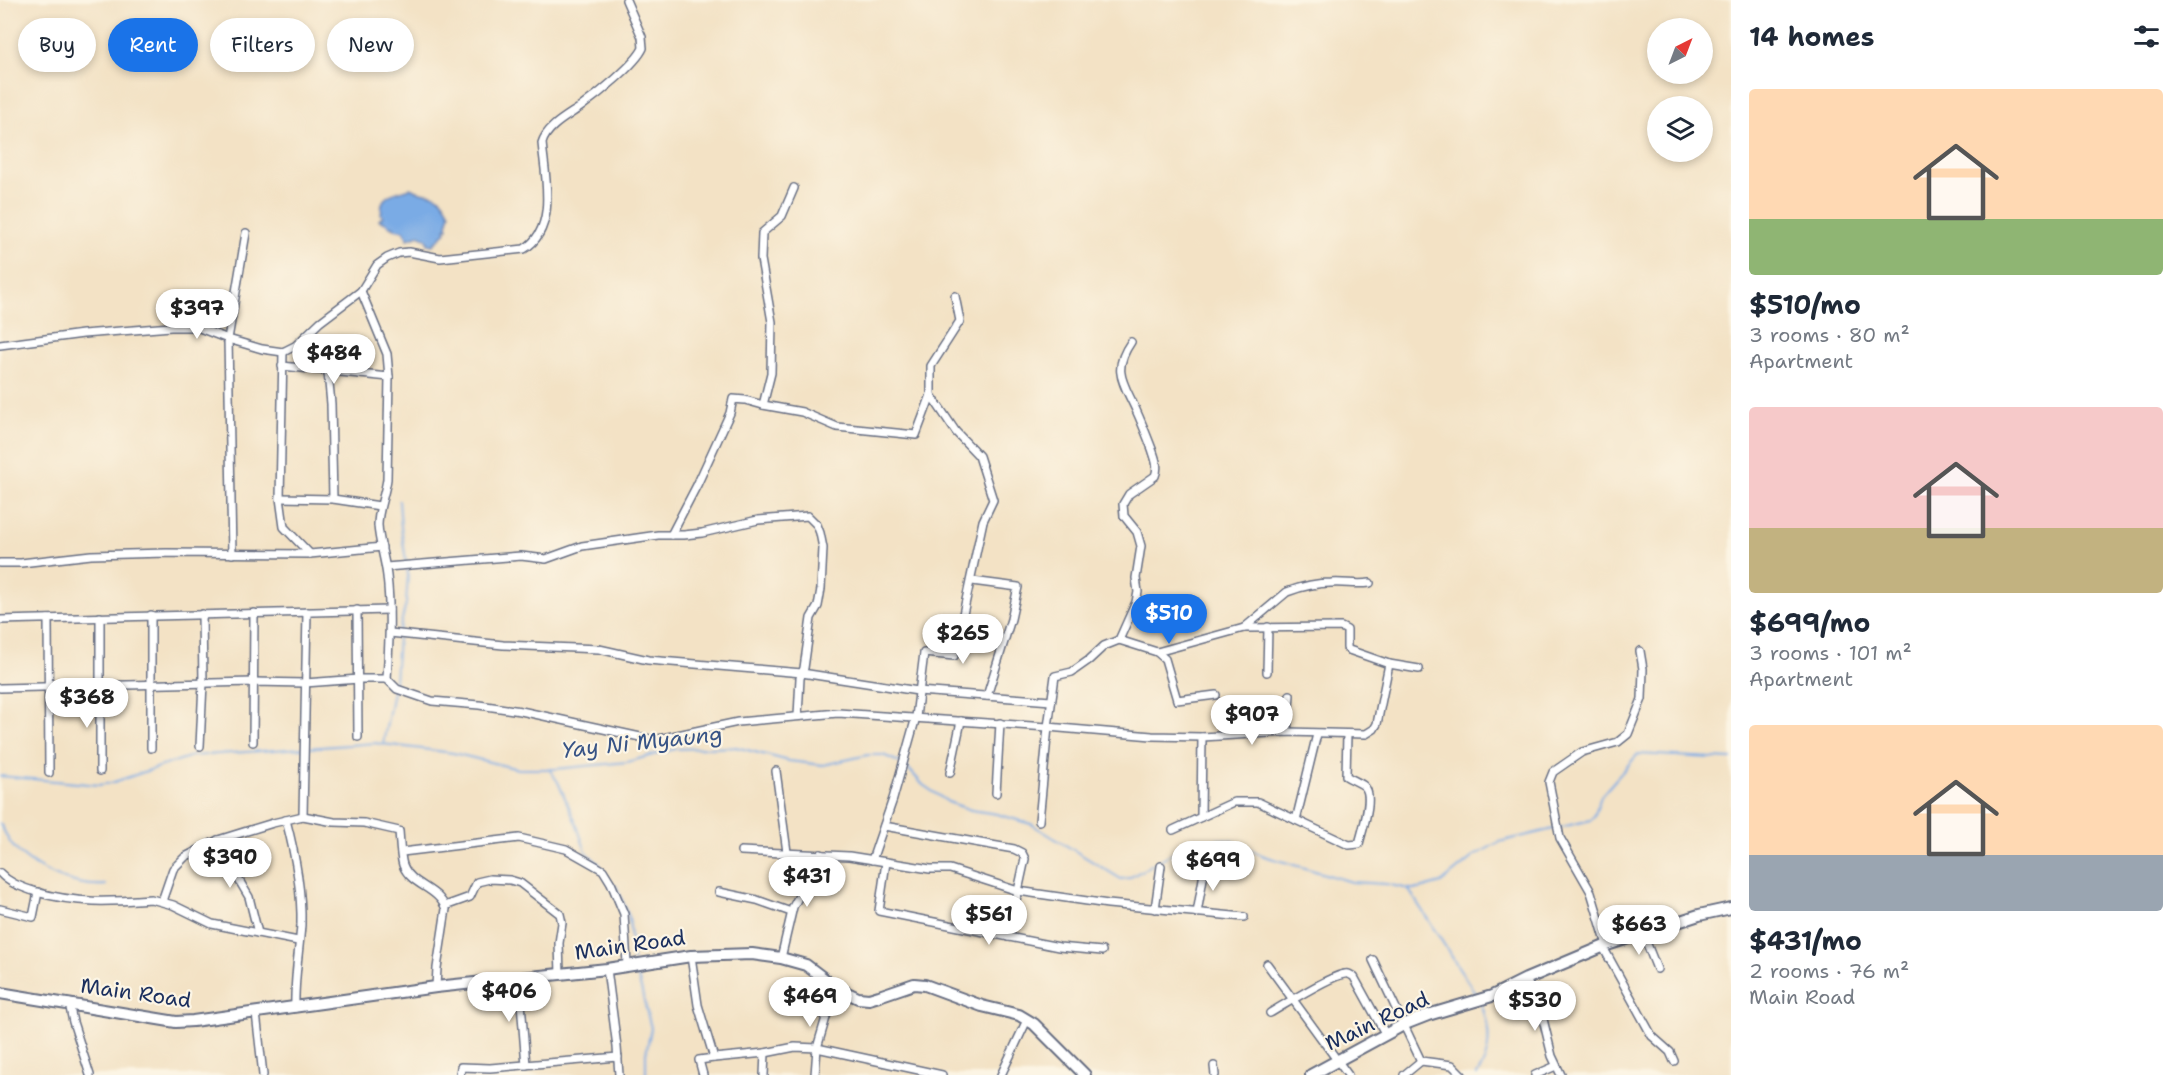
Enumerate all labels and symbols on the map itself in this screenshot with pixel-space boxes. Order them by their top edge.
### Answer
north arrow [1647,18,1713,84]
pin: $397 [161,289,233,340]
pin: $484 [298,334,370,385]
pin: $510 [1133,594,1205,645]
pin: $265 [927,614,999,665]
pin: $368 [51,678,123,729]
pin: $907 [1216,695,1288,746]
water label: Yay Ni Myaung [560,719,724,765]
pin: $390 [194,838,266,889]
pin: $699 [1177,841,1249,892]
pin: $431 [771,857,843,908]
pin: $561 [953,895,1025,946]
pin: $663 [1603,905,1675,956]
street label: Main Road [573,923,687,967]
street label: Main Road [79,971,193,1015]
pin: $406 [473,972,545,1023]
pin: $469 [774,977,846,1028]
pin: $530 [1499,981,1571,1032]
street label: Main Road [1321,985,1433,1057]

